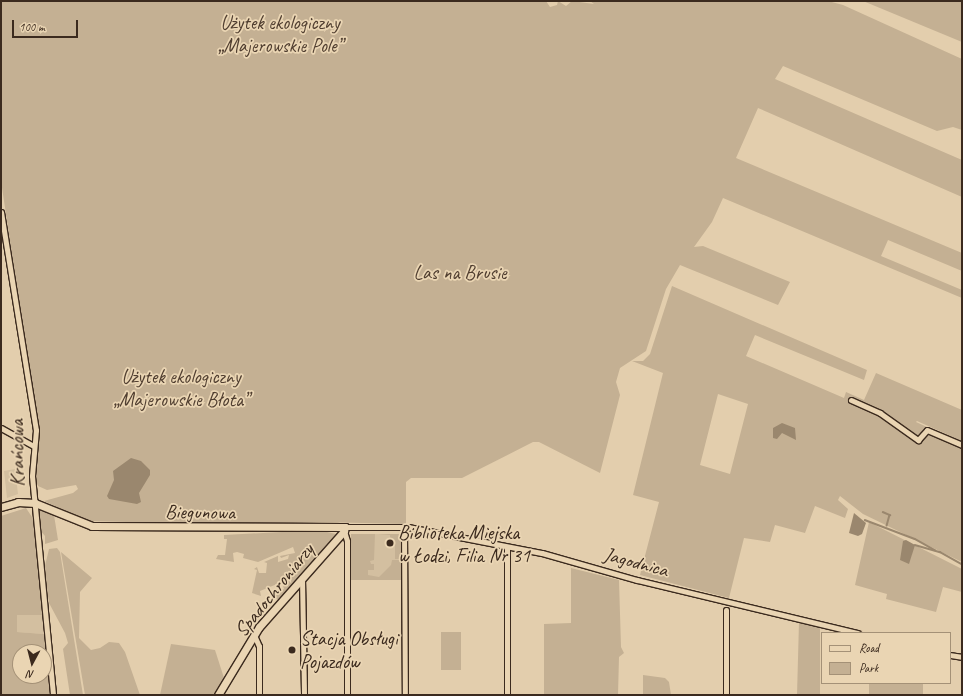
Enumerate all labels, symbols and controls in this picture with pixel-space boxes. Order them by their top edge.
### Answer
park label: Użytek ekologiczny „Majerowskie Pole” [218,10,342,57]
scale bar [14,12,80,38]
text: 100 m [19,19,45,35]
park label: Las na Brusie [413,260,507,284]
park label: Użytek ekologiczny „Majerowskie Błota” [114,364,248,411]
street label: Krańcowa [4,419,30,487]
street label: Biegunowa [165,499,235,525]
place label: Biblioteka Miejska w Łodzi, Filia Nr 31 [398,520,531,567]
marker: Biblioteka Miejska w Łodzi, Filia Nr 31 [385,538,395,548]
street label: Spadochroniarzy [229,539,319,641]
street label: Jagodnica [601,542,671,582]
place label: Stacja Obsługi Pojazdów [300,626,398,673]
legend [821,632,951,684]
text: Road [859,640,879,656]
north arrow [12,644,52,684]
marker: Stacja Obsługi Pojazdów [287,645,297,655]
text: Park [859,660,878,676]
text: N [26,668,35,682]

